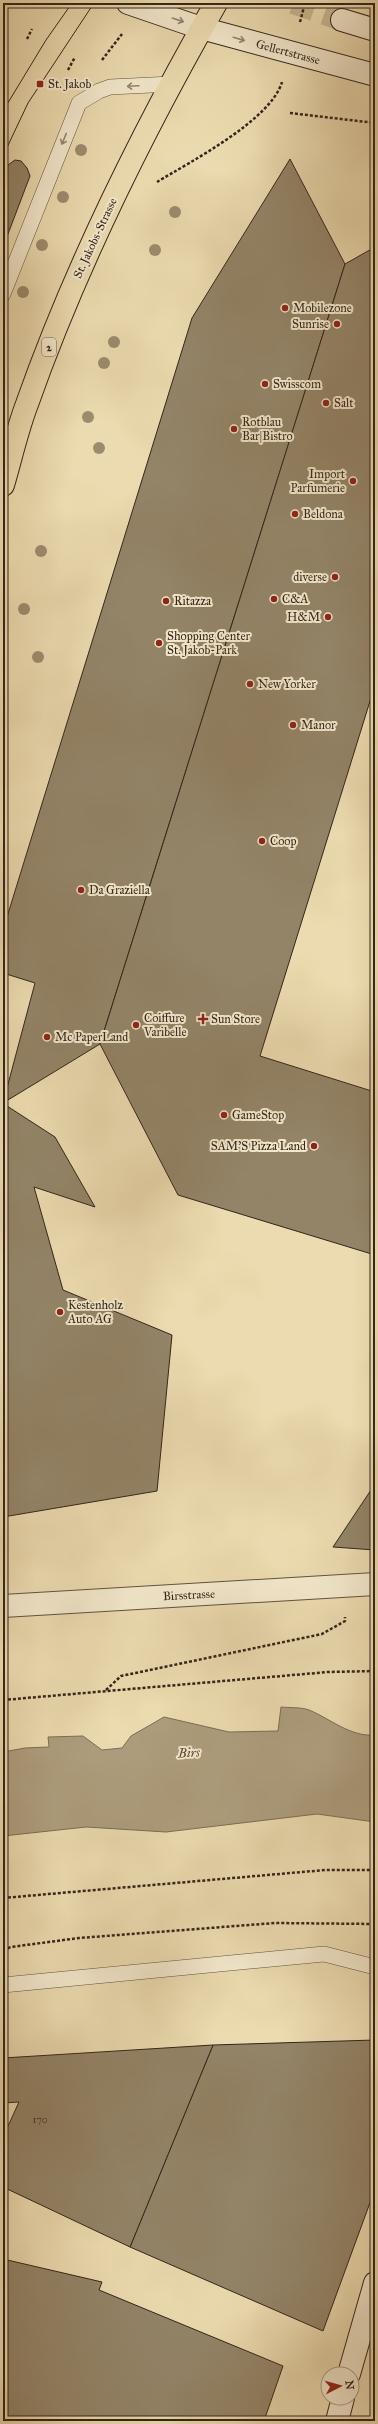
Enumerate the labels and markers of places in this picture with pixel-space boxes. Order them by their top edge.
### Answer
place label: St. Jakob [48,77,91,92]
marker: St. Jakob [35,79,45,89]
place label: Mobilezone [293,301,352,315]
marker: Mobilezone [280,303,290,313]
place label: Sunrise [292,317,329,331]
marker: Sunrise [332,319,342,329]
place label: Swisscom [273,377,321,391]
marker: Swisscom [260,379,270,389]
place label: Salt [334,396,354,410]
marker: Salt [321,398,331,408]
place label: Rotblau Bar|Bistro [242,415,293,443]
marker: Rotblau Bar|Bistro [229,424,239,434]
place label: Import Parfumerie [291,467,346,495]
marker: Import Parfumerie [348,476,358,486]
place label: Beldona [303,507,344,521]
marker: Beldona [290,509,300,519]
place label: diverse [293,570,327,584]
marker: diverse [330,572,340,582]
place label: C&A [282,592,308,606]
place label: Ritazza [174,594,212,608]
marker: C&A [269,594,279,604]
marker: Ritazza [161,596,171,606]
place label: H&M [287,610,320,624]
marker: H&M [323,612,333,622]
place label: Shopping Center St. Jakob-Park [167,629,251,658]
marker: Shopping Center St. Jakob-Park [154,638,164,648]
place label: New Yorker [258,677,316,691]
marker: New Yorker [245,679,255,689]
place label: Manor [301,718,336,732]
marker: Manor [288,720,298,730]
place label: Coop [270,834,296,848]
marker: Coop [257,836,267,846]
place label: Da Graziella [89,883,151,897]
marker: Da Graziella [76,885,86,895]
place label: Coiffure Varibelle [143,1011,187,1039]
place label: Sun Store [211,1012,260,1026]
marker: Sun Store [198,1014,208,1024]
marker: Coiffure Varibelle [131,1020,141,1030]
place label: Mc PaperLand [55,1030,128,1044]
marker: Mc PaperLand [42,1032,52,1042]
place label: GameStop [232,1108,284,1122]
marker: GameStop [219,1110,229,1120]
place label: SAM'S Pizza Land [211,1139,306,1153]
marker: SAM'S Pizza Land [309,1141,319,1151]
place label: Kestenholz Auto AG [67,1298,123,1326]
marker: Kestenholz Auto AG [55,1307,65,1317]

